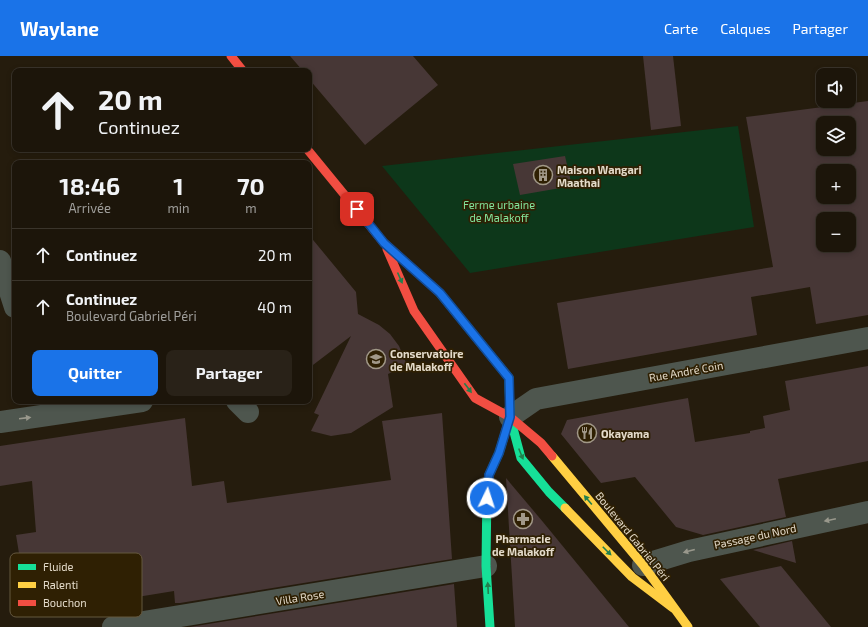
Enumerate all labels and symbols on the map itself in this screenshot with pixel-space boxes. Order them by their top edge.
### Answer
place label: Maison Wangari Maathai [557,163,641,189]
building icon: Maison Wangari Maathai [532,164,554,186]
pin [340,192,374,226]
park label: Ferme urbaine de Malakoff [463,198,535,224]
one-way arrow [397,273,403,285]
place label: Conservatoire de Malakoff [390,347,464,373]
school or university icon: Conservatoire de Malakoff [365,348,387,370]
street label: Rue André Coin [648,358,724,384]
one-way arrow [464,383,472,394]
one-way arrow [19,415,31,421]
restaurant icon: Okayama [576,422,598,444]
place label: Okayama [601,427,649,441]
one-way arrow [519,449,525,461]
position arrow [466,477,508,519]
street label: Boulevard Gabriel Péri [593,489,673,583]
one-way arrow [584,495,593,505]
pharmacy icon: Pharmacie de Malakoff [512,508,534,530]
one-way arrow [824,518,836,524]
street label: Passage du Nord [713,521,797,551]
place label: Pharmacie de Malakoff [492,532,555,558]
one-way arrow [602,546,612,556]
one-way arrow [683,548,695,554]
legend [10,553,142,617]
text: Fluide [43,560,73,573]
text: Ralenti [43,578,78,591]
one-way arrow [484,582,491,594]
street label: Villa Rose [275,587,325,607]
text: Bouchon [43,596,87,609]

